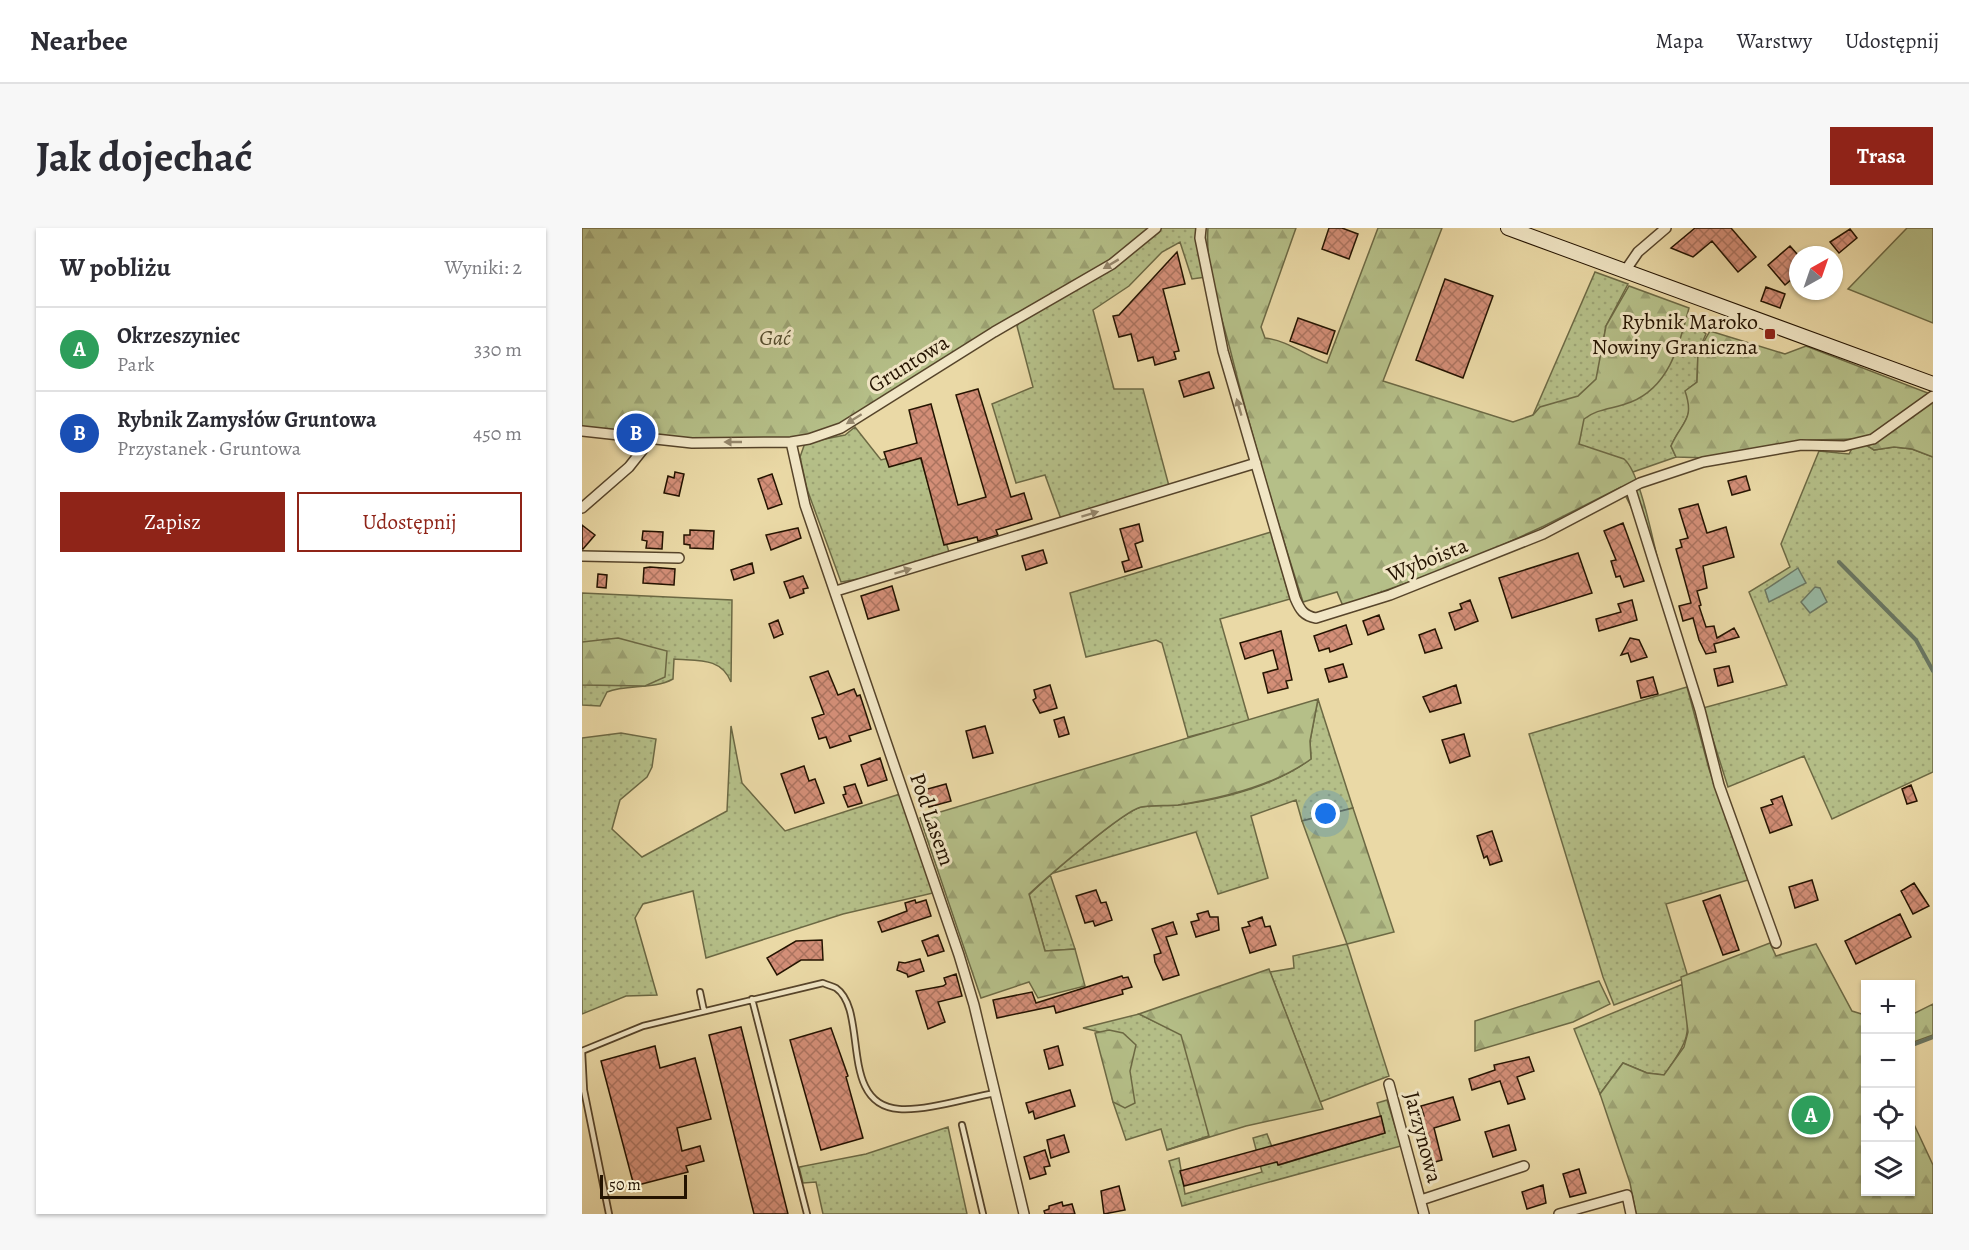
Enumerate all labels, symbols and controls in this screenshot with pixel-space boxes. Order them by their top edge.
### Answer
text: Nearbee [30,22,128,60]
text: Mapa [1656,27,1704,55]
text: Warstwy [1737,27,1812,55]
text: Udostępnij [1845,27,1939,55]
button: Trasa [1830,127,1933,185]
text: Jak dojechać [36,128,253,185]
north arrow [1789,246,1843,300]
text: W pobliżu [60,250,171,285]
text: Wyniki: 2 [445,254,522,281]
one-way arrow [1103,259,1119,270]
place label: Rybnik Maroko Nowiny Graniczna [1592,307,1759,362]
text: Okrzeszyniec [117,321,240,351]
park label: Gać [759,323,791,353]
street label: Gruntowa [862,327,955,400]
marker: Rybnik Maroko Nowiny Graniczna [1763,327,1777,341]
text: A [73,336,86,363]
text: 330 m [474,336,522,363]
text: Park [117,351,155,378]
one-way arrow [1234,398,1243,416]
text: Rybnik Zamysłów Gruntowa [117,405,377,435]
pin: B [616,410,656,456]
one-way arrow [846,414,862,425]
text: B [73,420,86,447]
text: 450 m [473,420,522,447]
text: Przystanek · Gruntowa [117,435,301,462]
one-way arrow [723,438,742,447]
button: Zapisz [60,492,285,552]
button: Udostępnij [297,492,522,552]
one-way arrow [1081,509,1099,518]
street label: Wyboista [1382,530,1473,590]
one-way arrow [894,566,912,575]
street label: Pod Lasem [902,769,962,870]
your location [1311,799,1340,828]
map controls [1861,980,1915,1196]
button: + [1861,980,1915,1034]
button: − [1861,1034,1915,1088]
street label: Jarzynowa [1396,1088,1450,1187]
button: locate [1861,1088,1915,1142]
pin: A [1792,1092,1830,1138]
button: layers [1861,1142,1915,1196]
scale bar [600,1172,687,1200]
text: 50 m [609,1174,641,1196]

